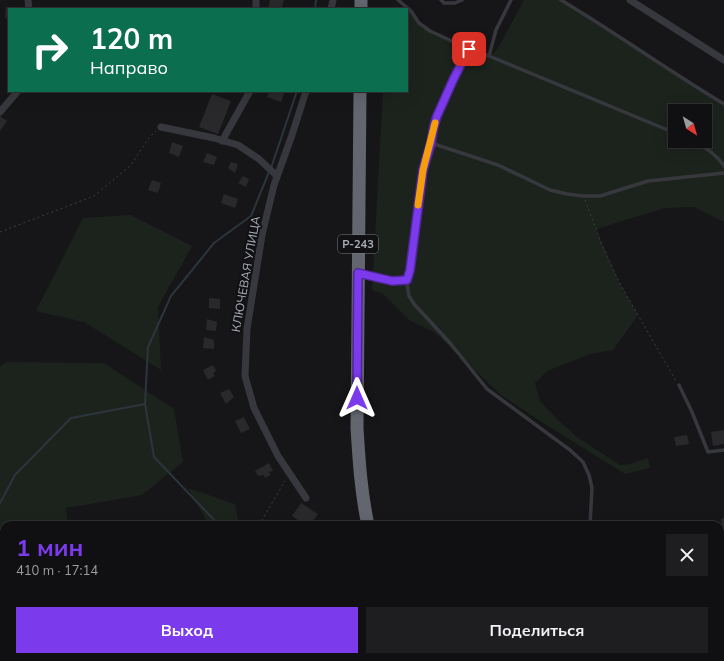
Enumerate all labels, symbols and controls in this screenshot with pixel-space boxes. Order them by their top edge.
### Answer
text: 120 m [90,21,173,56]
icon: right [24,24,76,76]
pin [452,32,486,66]
icon: arrive [458,38,480,60]
text: Направо [90,56,168,79]
north arrow [668,104,712,148]
map controls [668,104,712,148]
street label: КЛЮЧЕВАЯ УЛИЦА [228,215,263,333]
road number: Р-243 [338,235,378,253]
position arrow [336,377,378,419]
text: 1 мин [16,532,83,562]
button: close [666,534,708,576]
text: 410 m · 17:14 [16,562,98,578]
button: Выход [16,607,358,653]
button: Поделиться [366,607,708,653]

